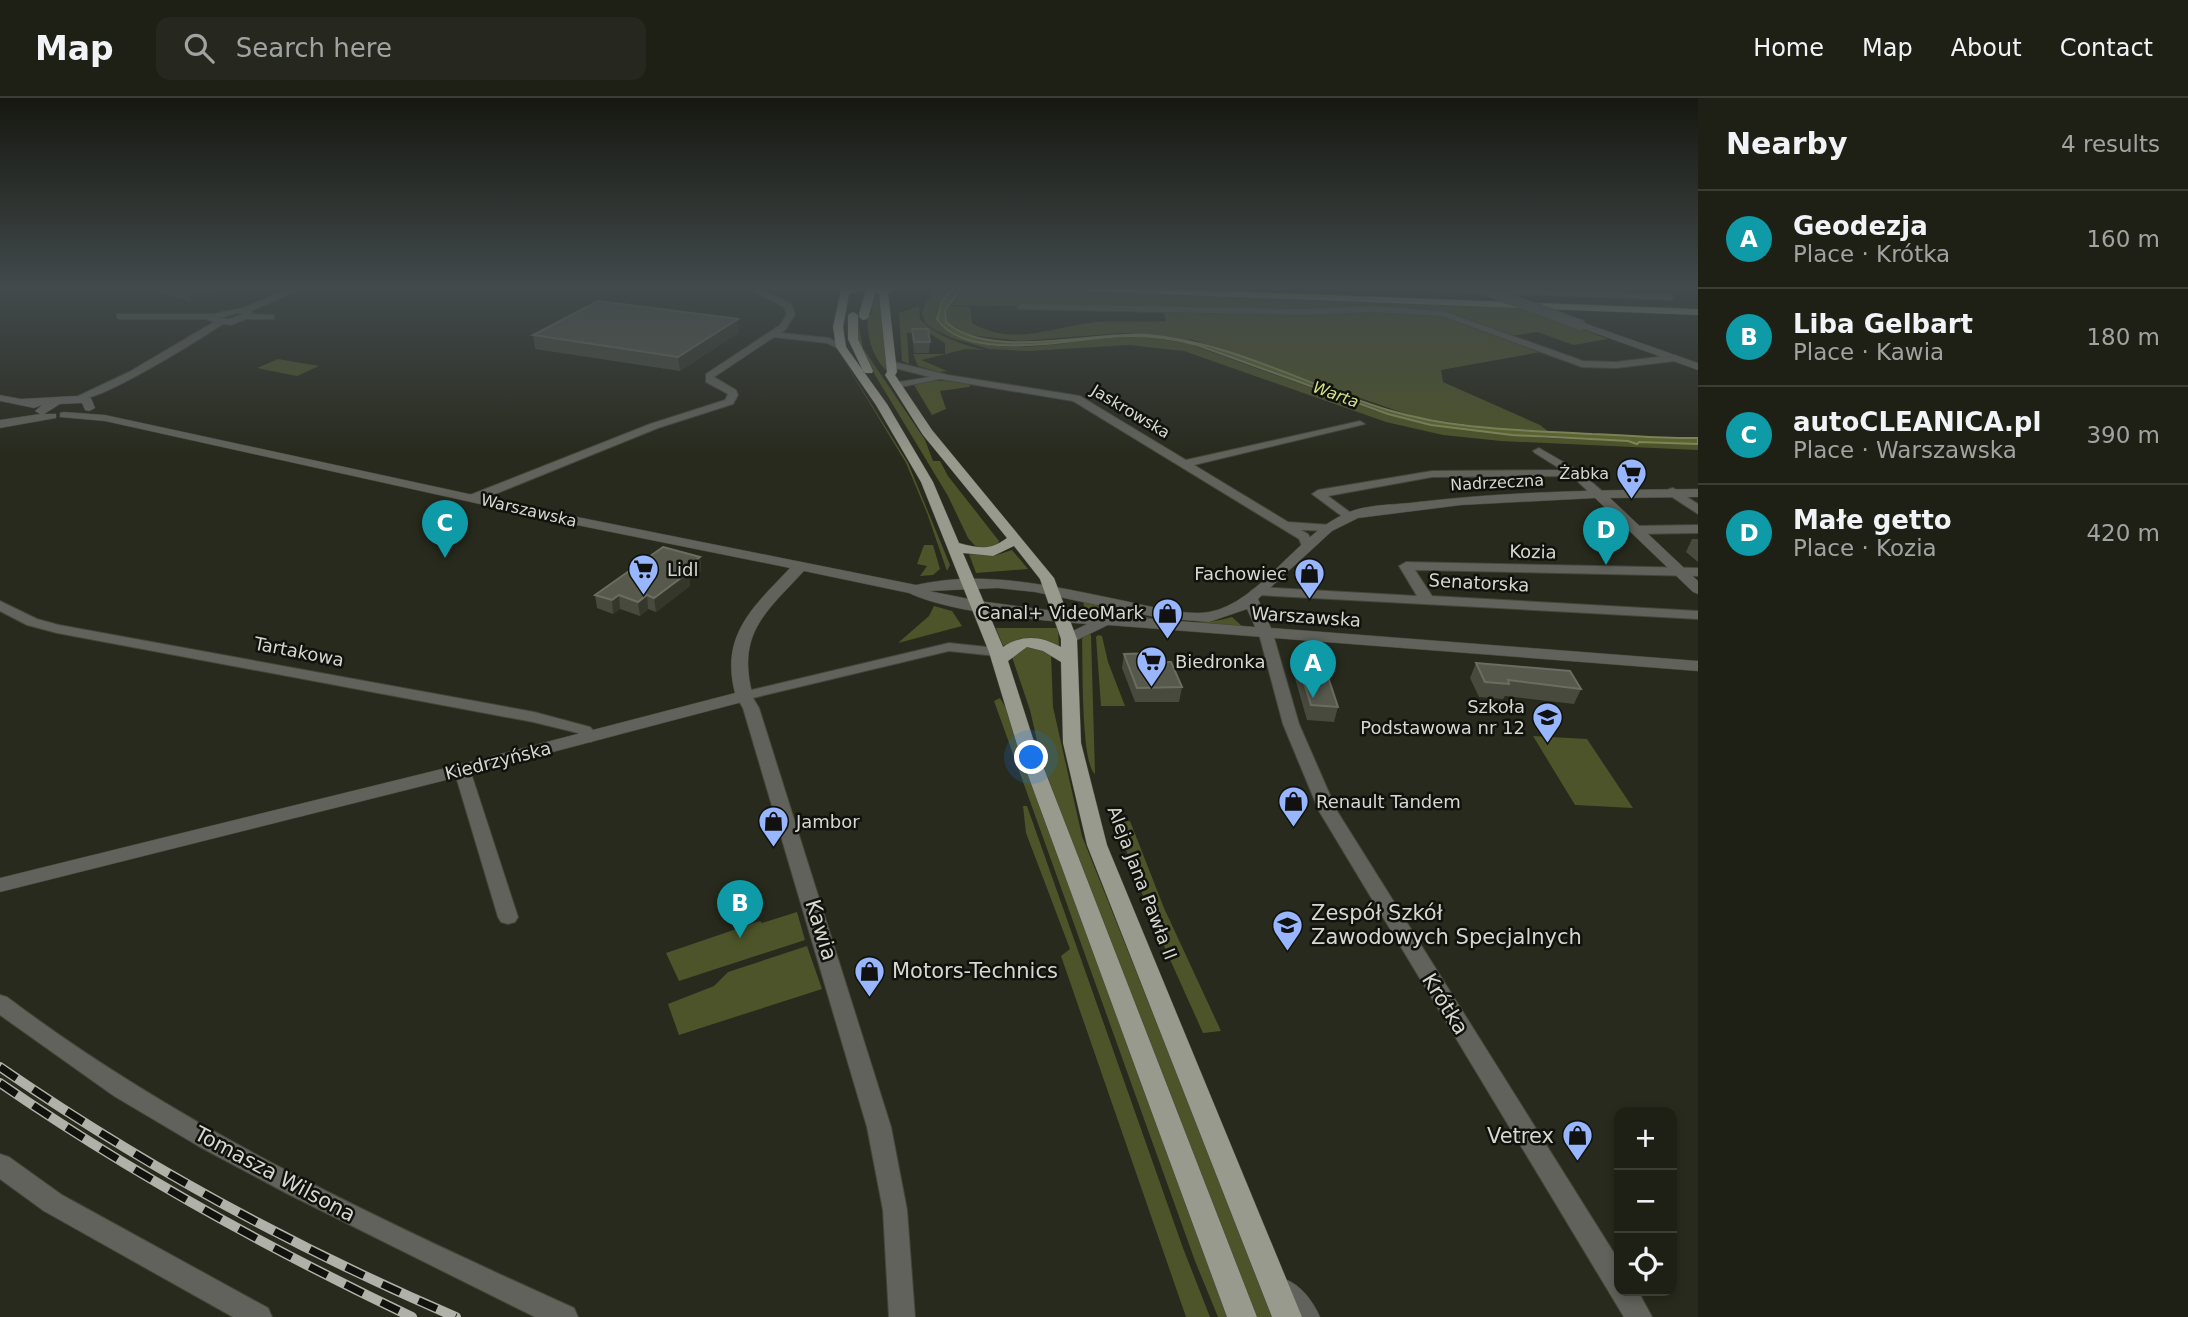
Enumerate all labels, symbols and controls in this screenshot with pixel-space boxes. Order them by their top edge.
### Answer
search box [156,17,646,80]
text: Map [35,29,114,68]
icon: search [180,29,218,67]
text: Search here [236,33,392,63]
text: Home [1753,34,1824,62]
text: Map [1862,34,1913,62]
text: About [1951,34,2022,62]
text: Contact [2060,34,2153,62]
text: Nearby [1726,126,1848,161]
text: 4 results [2061,131,2160,157]
text: Geodezja [1793,211,1928,241]
text: A [1740,226,1758,252]
text: 160 m [2086,226,2160,252]
text: Place · Krótka [1793,241,1950,267]
text: Liba Gelbart [1793,309,1973,339]
text: B [1740,324,1758,350]
text: 180 m [2086,324,2160,350]
text: Place · Kawia [1793,339,1944,365]
water label: Warta [1310,377,1361,412]
street label: Jaskrowska [1087,380,1174,442]
text: autoCLEANICA.pl [1793,407,2041,437]
text: C [1741,422,1757,448]
text: 390 m [2086,422,2160,448]
text: Place · Warszawska [1793,437,2017,463]
supermarket icon: Żabka [1615,456,1649,500]
place label: Żabka [1559,464,1609,483]
street label: Nadrzeczna [1450,471,1544,494]
street label: Warszawska [479,490,579,531]
pin: C [422,500,468,558]
text: Małe getto [1793,505,1952,535]
pin: D [1583,507,1629,565]
text: D [1739,520,1759,546]
text: 420 m [2086,520,2160,546]
text: Place · Kozia [1793,535,1937,561]
street label: Kozia [1509,541,1557,562]
supermarket icon: Lidl [627,553,661,597]
shop icon: Fachowiec [1293,557,1327,601]
place label: Lidl [667,559,698,580]
place label: Fachowiec [1194,563,1287,584]
street label: Senatorska [1428,569,1530,596]
shop icon: Canal+ VideoMark [1150,596,1184,640]
place label: Canal+ VideoMark [977,602,1145,623]
street label: Warszawska [1250,602,1362,631]
street label: Tartakowa [251,632,346,671]
pin: A [1290,640,1336,698]
supermarket icon: Biedronka [1135,645,1169,689]
place label: Biedronka [1175,651,1265,672]
place label: Szkoła Podstawowa nr 12 [1360,696,1525,738]
school or university icon: Szkoła Podstawowa nr 12 [1531,700,1565,744]
street label: Kiedrzyńska [443,737,553,784]
your location [1014,740,1048,774]
shop icon: Renault Tandem [1276,785,1310,829]
place label: Renault Tandem [1316,791,1461,812]
street label: Aleja Jana Pawła II [1103,803,1181,963]
shop icon: Jambor [756,805,790,849]
place label: Jambor [795,811,860,832]
pin: B [717,880,763,938]
street label: Kawia [800,897,842,963]
place label: Zespół Szkół Zawodowych Specjalnych [1311,901,1582,949]
school or university icon: Zespół Szkół Zawodowych Specjalnych [1271,908,1305,952]
shop icon: Motors-Technics [852,954,886,998]
place label: Motors-Technics [892,959,1058,983]
street label: Krótka [1417,969,1473,1039]
map controls [1614,1107,1677,1296]
button: + [1614,1107,1677,1170]
shop icon: Vetrex [1560,1119,1594,1163]
street label: Tomasza Wilsona [190,1121,360,1227]
place label: Vetrex [1487,1124,1554,1148]
button: − [1614,1170,1677,1233]
button: locate [1614,1233,1677,1296]

